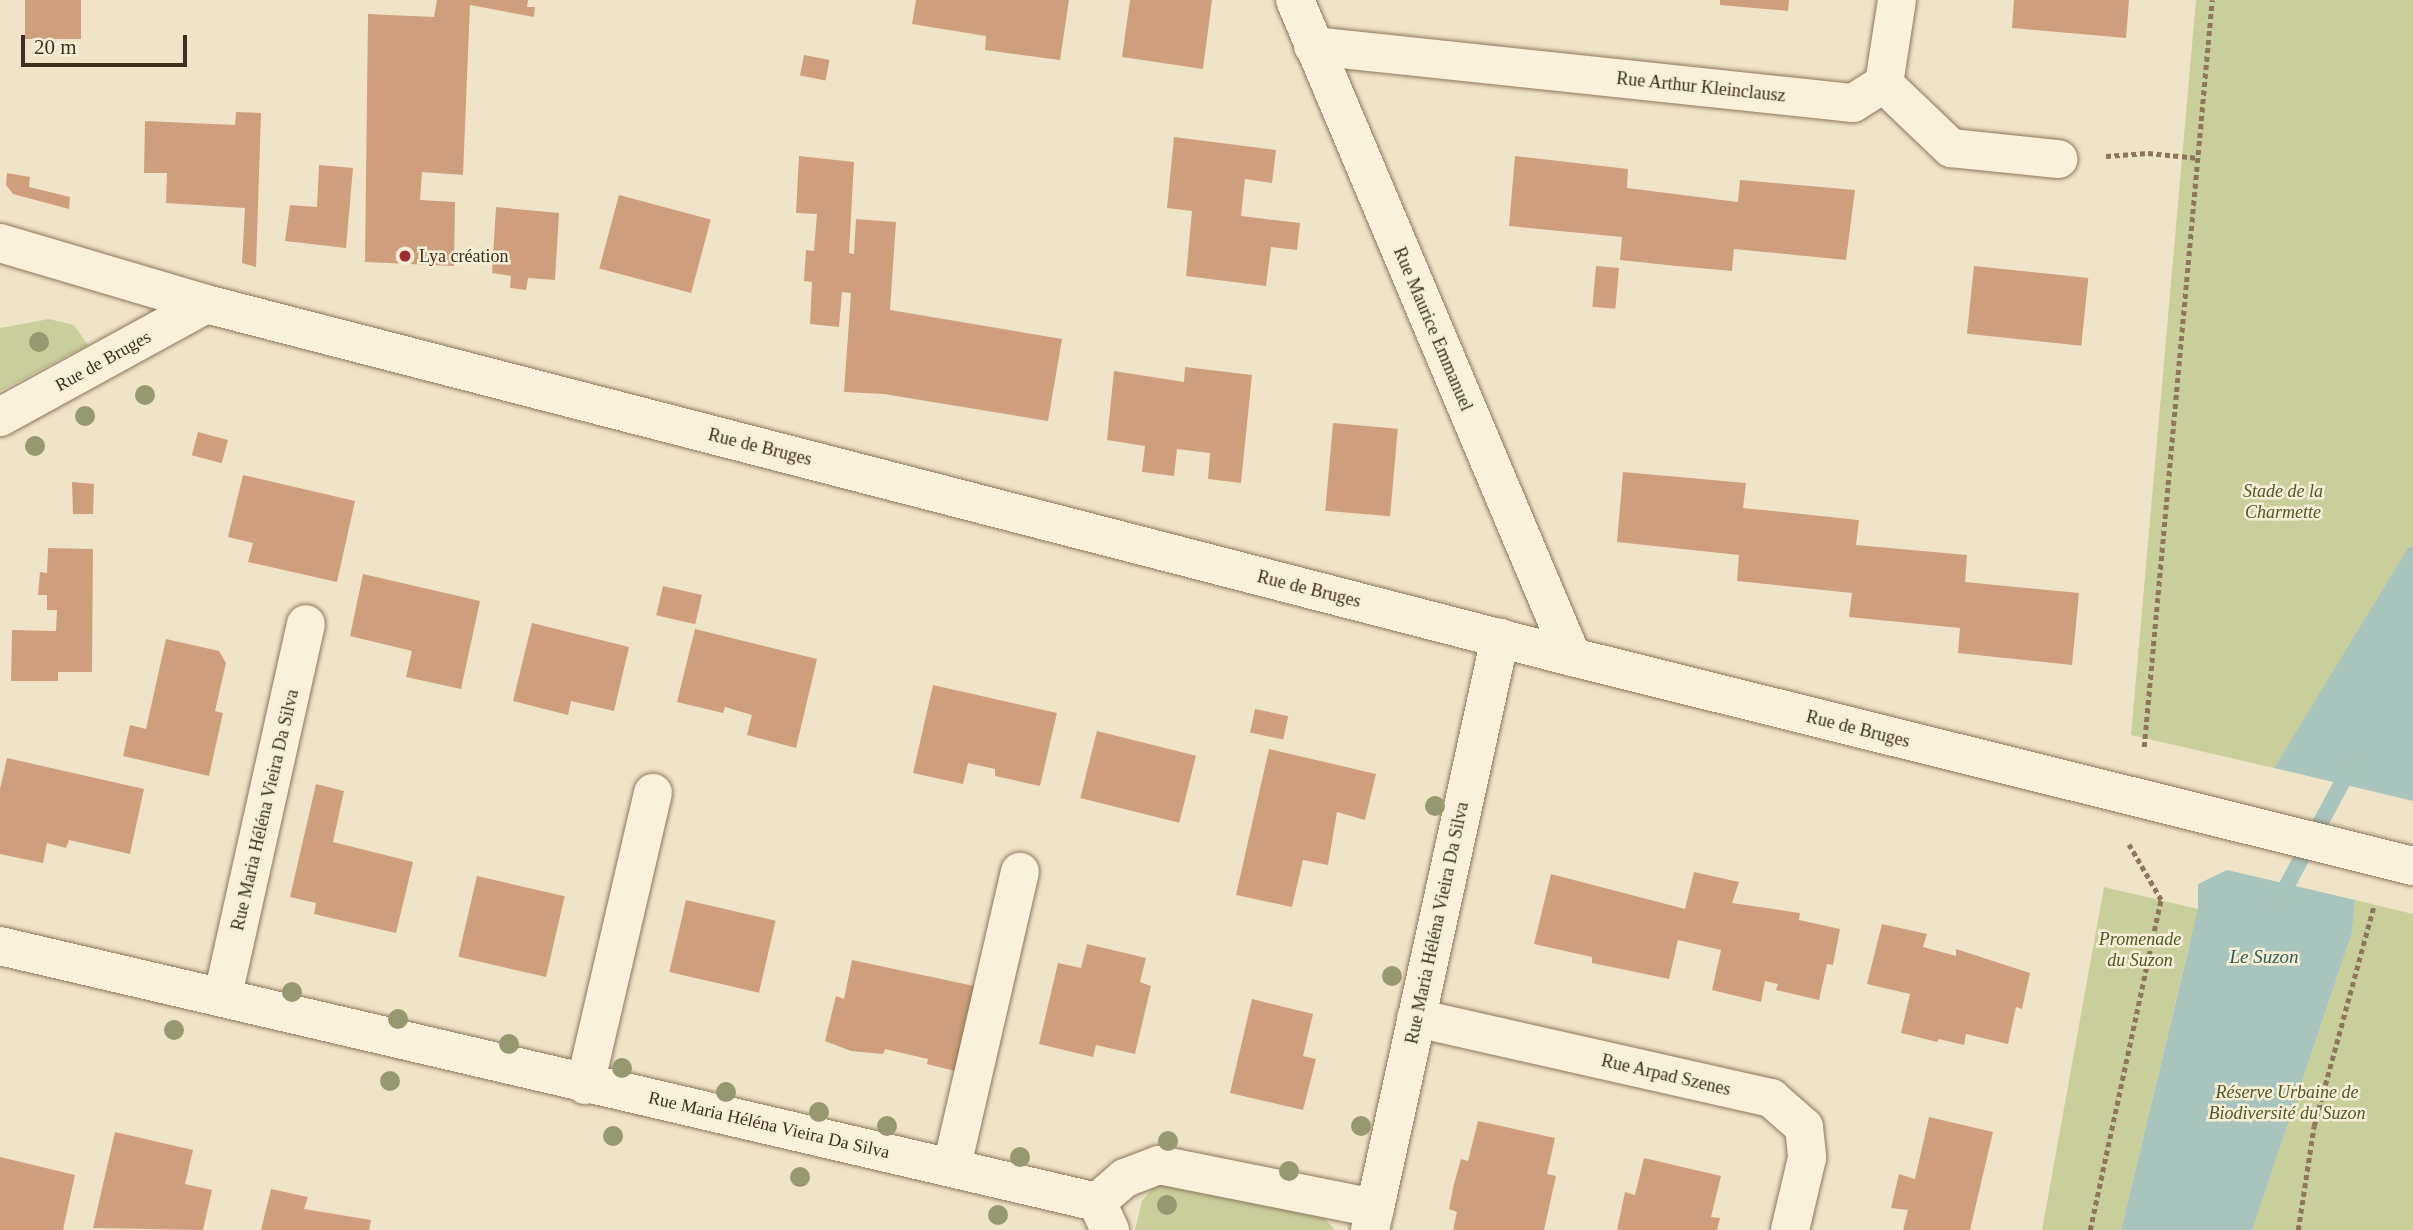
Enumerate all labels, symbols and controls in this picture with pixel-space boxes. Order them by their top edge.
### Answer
scale bar [24,21,191,65]
text: 20 m [34,35,77,59]
street label: Rue Arthur Kleinclausz [1615,67,1787,107]
street label: Rue Maurice Emmanuel [1389,244,1477,414]
place label: Lya création [419,245,508,267]
marker: Lya création [397,248,413,264]
street label: Rue de Bruges [51,326,155,396]
street label: Rue de Bruges [706,424,814,470]
park label: Stade de la Charmette [2243,481,2323,524]
street label: Rue de Bruges [1255,566,1363,612]
street label: Rue Maria Héléna Vieira Da Silva [227,687,303,933]
street label: Rue de Bruges [1804,706,1912,752]
street label: Rue Maria Héléna Vieira Da Silva [1401,800,1473,1046]
park label: Promenade du Suzon [2099,929,2181,972]
water label: Le Suzon [2229,946,2299,968]
street label: Rue Arpad Szenes [1599,1050,1733,1100]
park label: Réserve Urbaine de Biodiversité du Suzon [2209,1082,2365,1124]
street label: Rue Maria Héléna Vieira Da Silva [646,1087,892,1163]

